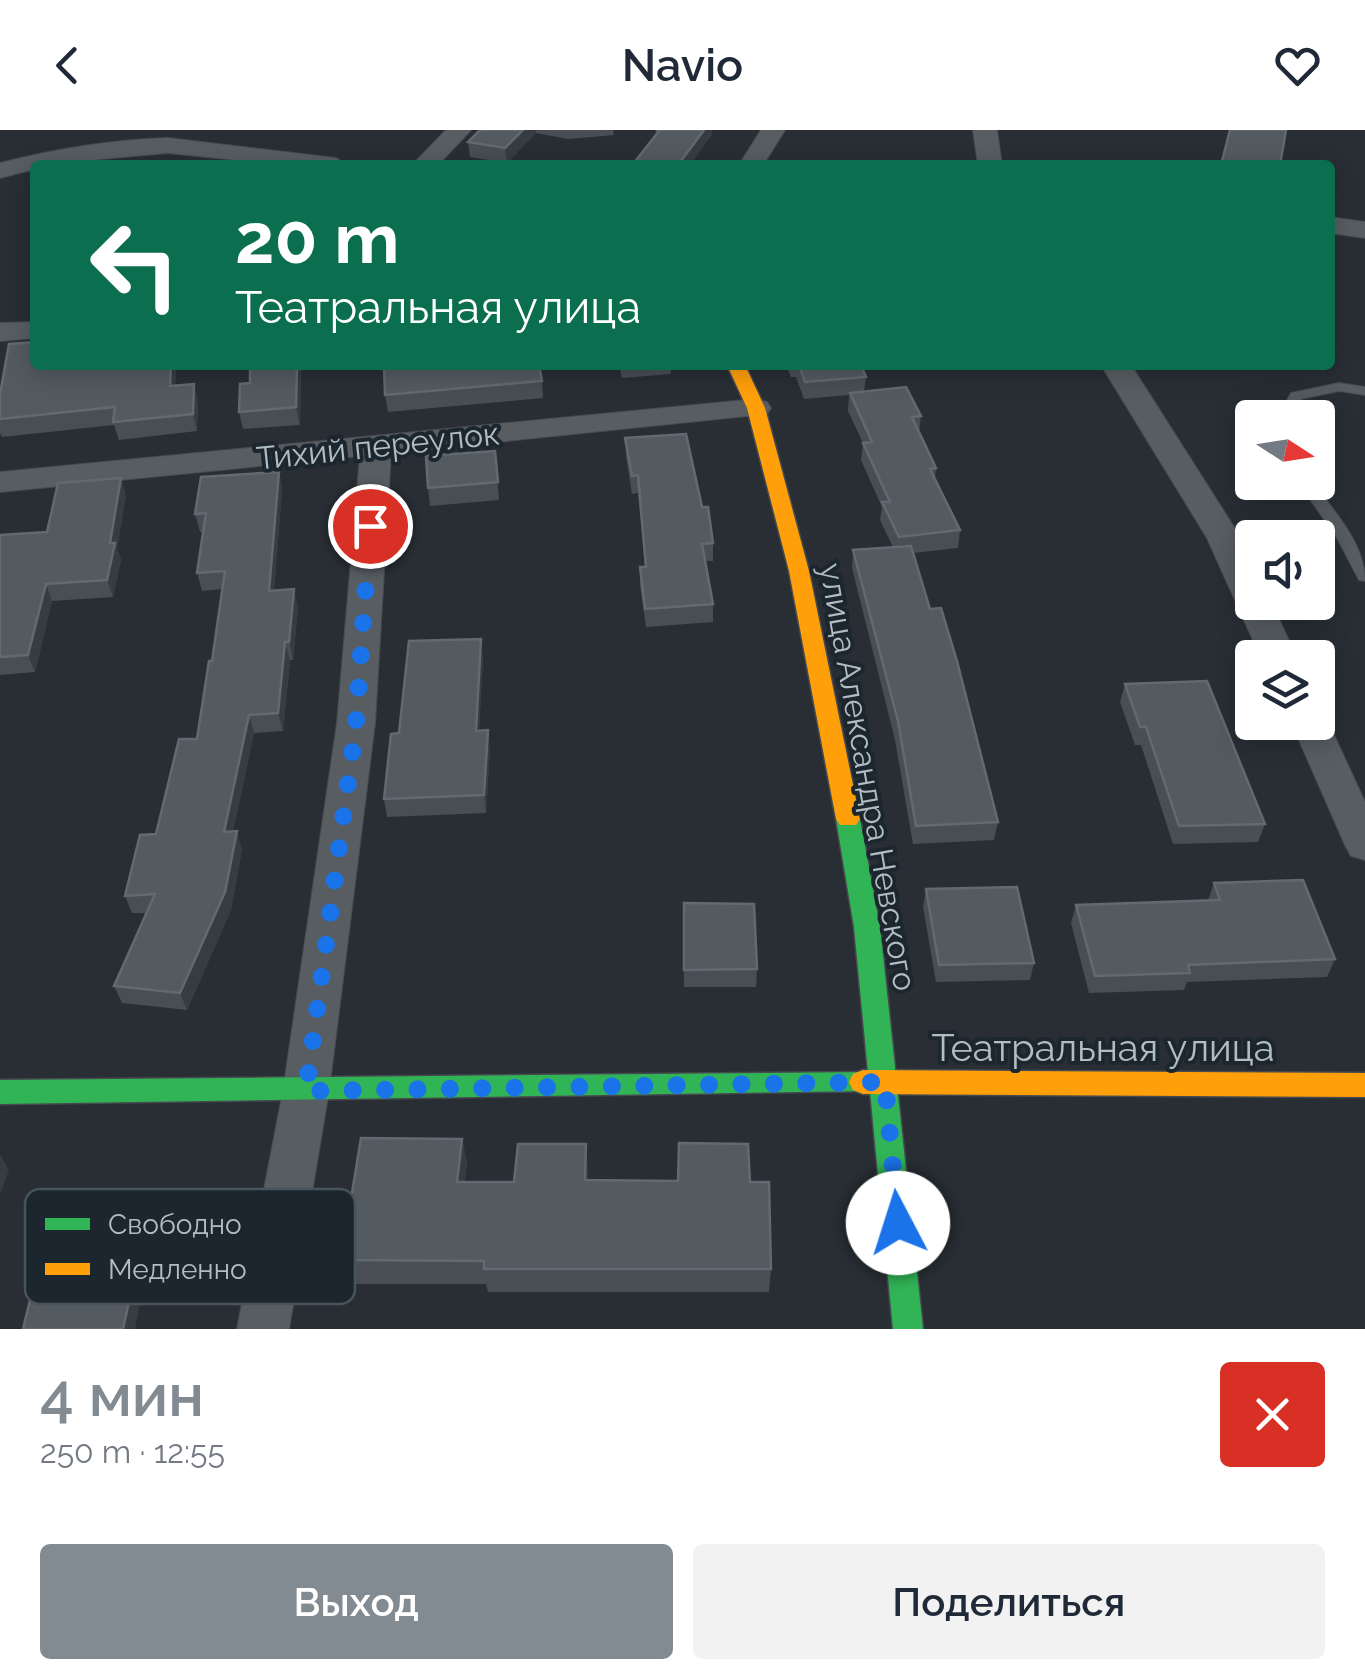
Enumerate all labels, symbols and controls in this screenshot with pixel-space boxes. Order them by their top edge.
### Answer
icon: back [40,38,95,93]
icon: heart [1270,38,1325,93]
text: Navio [622,39,743,92]
text: 20 m [235,197,399,279]
icon: left [70,200,200,330]
text: Театральная улица [235,281,641,334]
north arrow [1235,400,1335,500]
map controls [1235,400,1335,740]
street label: Тихий переулок [255,414,501,477]
pin [328,484,413,569]
icon: arrive [343,499,398,554]
button: sound [1235,520,1335,620]
street label: улица Александра Невского [813,560,924,993]
button: layers [1235,640,1335,740]
street label: Театральная улица [932,1025,1274,1070]
position arrow [846,1171,950,1275]
legend [25,1189,355,1304]
text: Свободно [108,1208,242,1241]
text: Медленно [108,1253,247,1286]
text: 4 мин [40,1360,204,1430]
button: close [1220,1362,1325,1467]
text: 250 m · 12:55 [40,1433,225,1470]
button: Выход [40,1544,673,1659]
button: Поделиться [693,1544,1325,1659]

